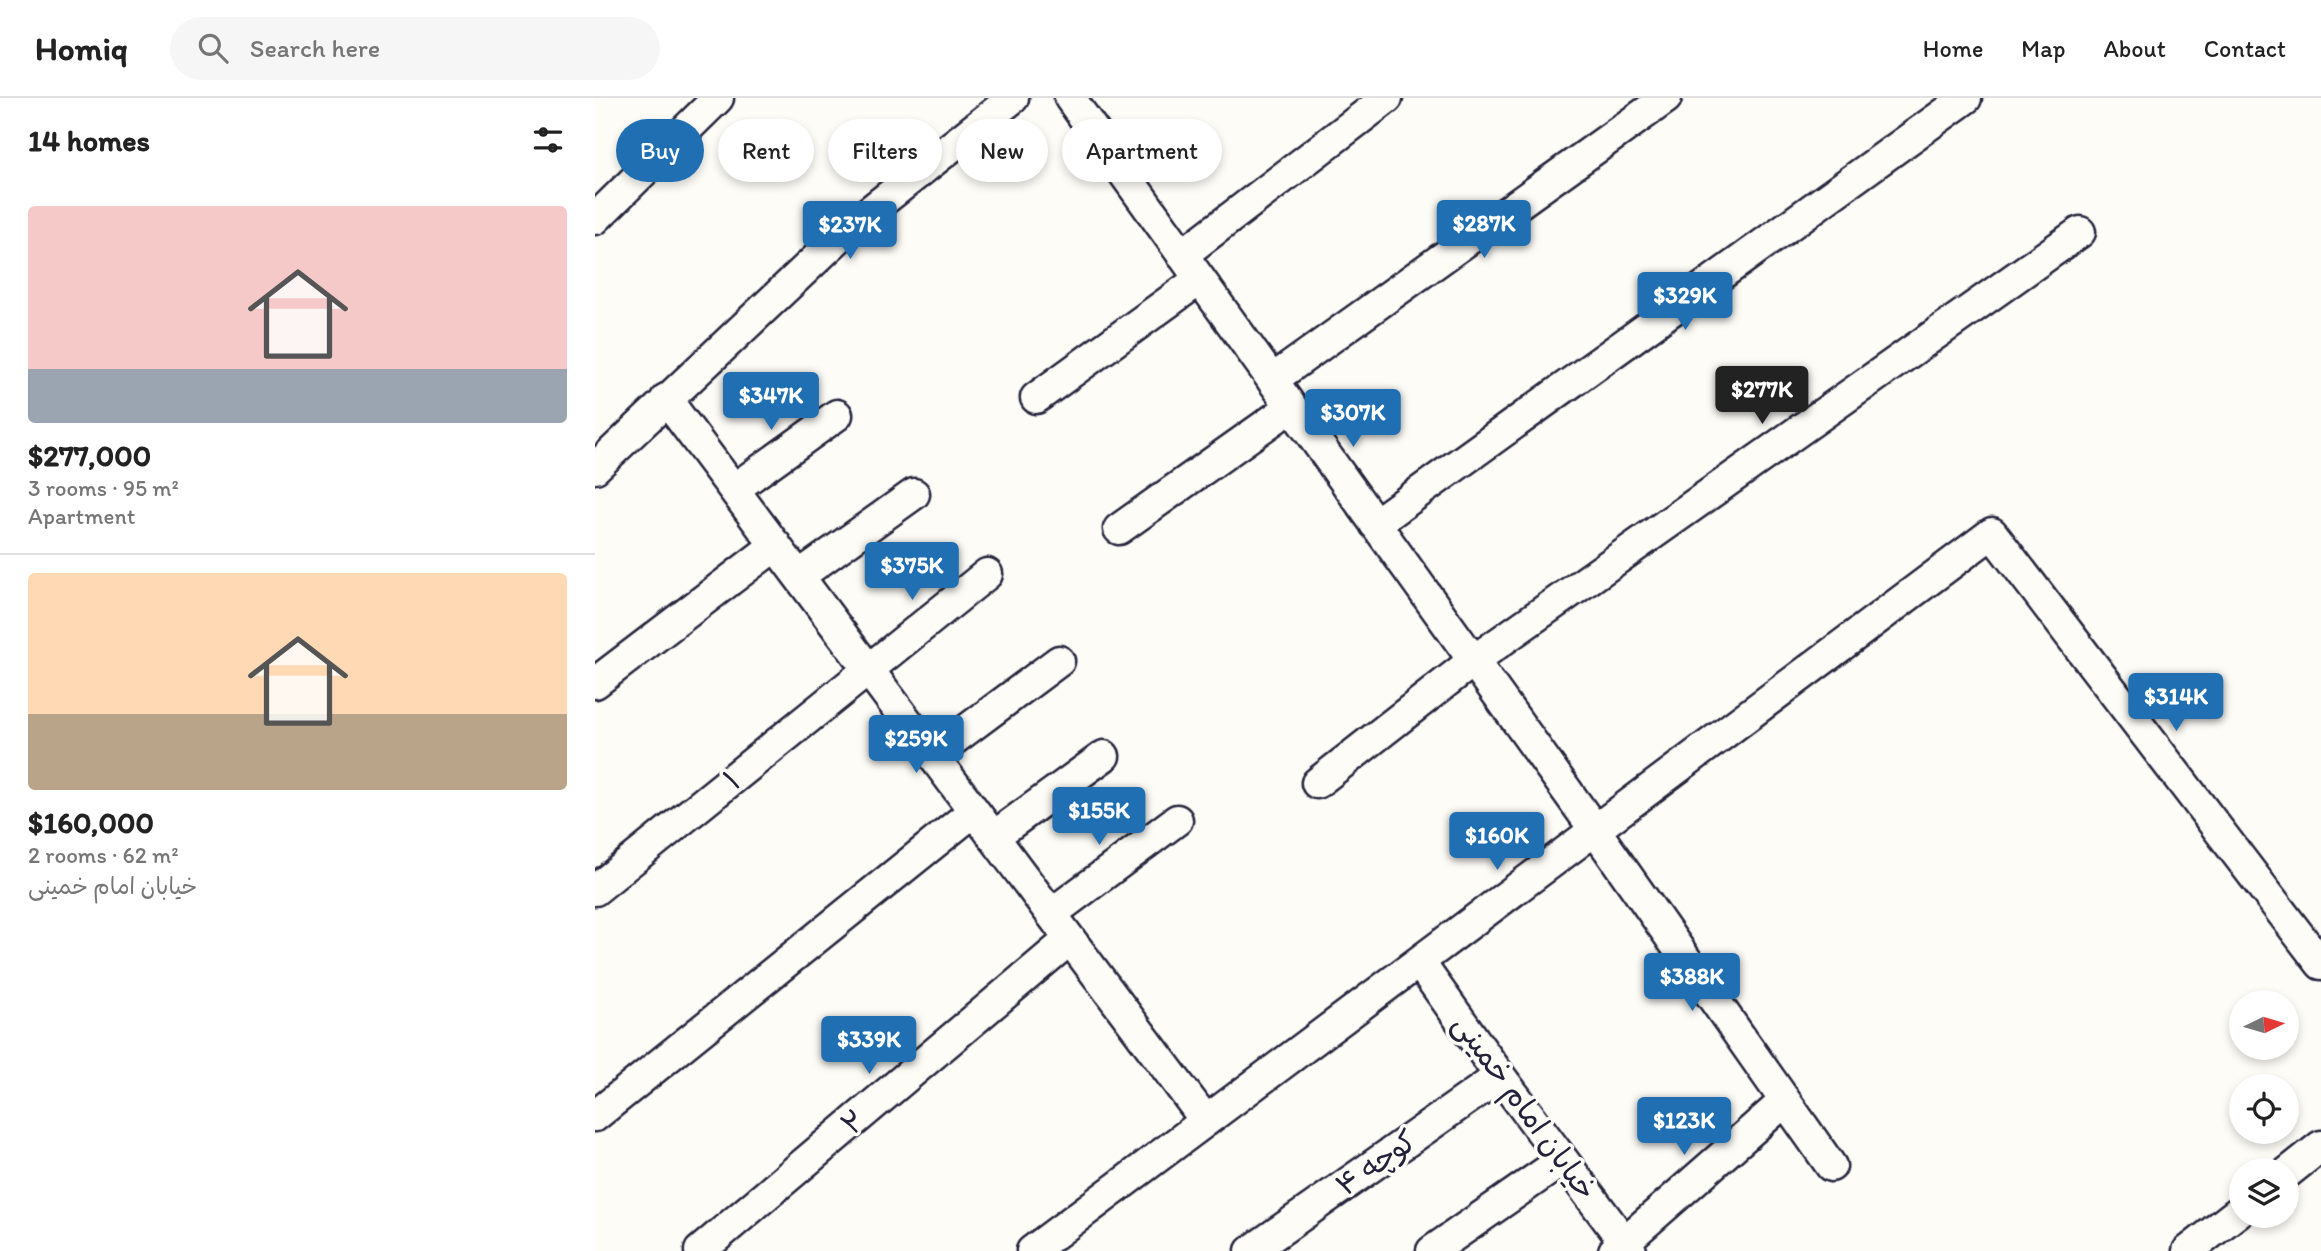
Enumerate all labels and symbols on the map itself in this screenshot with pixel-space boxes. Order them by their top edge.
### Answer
pin: $287K [1435,200,1533,260]
pin: $237K [801,202,899,261]
pin: $329K [1636,272,1734,332]
pin: $277K [1713,366,1811,426]
pin: $347K [722,372,820,432]
pin: $307K [1304,390,1402,449]
pin: $375K [863,542,961,602]
pin: $314K [2127,674,2225,733]
pin: $259K [867,716,965,775]
street label: ۱ [716,762,748,797]
pin: $155K [1050,788,1148,847]
pin: $160K [1448,812,1546,872]
pin: $388K [1643,954,1741,1013]
north arrow [2229,990,2299,1060]
street label: خیابان امام خمینی [1442,1006,1605,1209]
pin: $339K [820,1016,918,1076]
pin: $123K [1635,1098,1733,1157]
street label: ۲ [833,1101,872,1142]
street label: کوچه ۴ [1328,1122,1424,1204]

